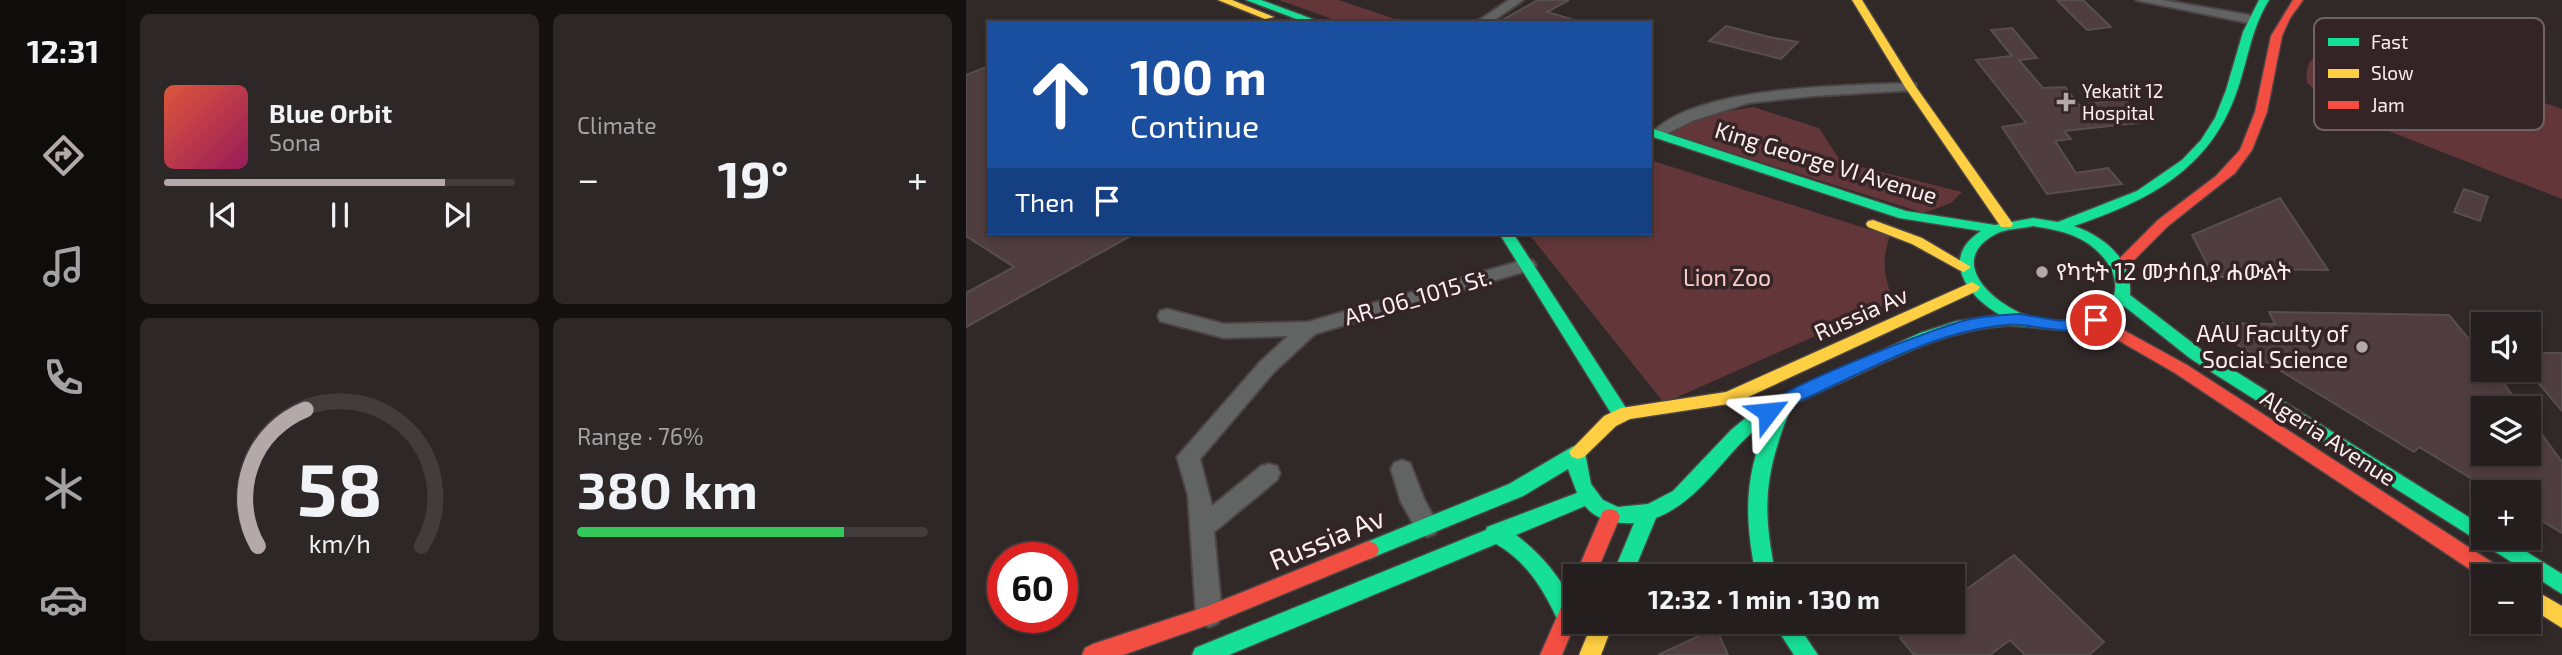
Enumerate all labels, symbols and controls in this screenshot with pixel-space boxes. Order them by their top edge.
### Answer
legend [2314,18,2544,130]
text: Fast [2371,30,2408,53]
text: 12:31 [27,31,99,69]
text: 100 m [1130,46,1267,105]
icon: ahead [1015,49,1106,140]
text: Slow [2371,61,2414,84]
place label: Yekatit 12 Hospital [2082,79,2164,124]
marker: Yekatit 12 Hospital [2056,92,2076,112]
text: Jam [2371,93,2405,116]
text: Blue Orbit [269,97,392,128]
text: Continue [1130,106,1259,144]
text: Climate [577,111,657,139]
street label: King George VI Avenue [1712,115,1941,209]
text: Sona [269,128,321,156]
icon: directions [39,131,88,180]
text: 19° [718,146,789,208]
text: − [577,155,599,201]
text: + [907,155,928,201]
icon: arrive [1088,182,1126,220]
text: Then [1015,186,1074,217]
icon: previous [204,196,242,234]
icon: pause [321,196,359,234]
icon: next [438,196,476,234]
icon: music [39,242,88,291]
place label: የካቲት 12 መታሰቢያ ሐውልት [2056,257,2291,285]
street label: AR_06_1015 St. [1341,262,1495,330]
park label: Lion Zoo [1683,263,1771,291]
marker: የካቲት 12 መታሰቢያ ሐውልት [2034,264,2050,280]
street label: Russia Av [1809,280,1912,346]
pin [2066,290,2126,350]
icon: arrive [2077,301,2115,339]
map controls [2471,312,2541,634]
button: sound [2471,312,2541,382]
place label: AAU Faculty of Social Science [2196,319,2349,373]
marker: AAU Faculty of Social Science [2354,339,2370,355]
icon: phone [39,353,88,402]
position arrow [1731,375,1805,449]
street label: Algeria Avenue [2256,383,2401,491]
button: layers [2471,396,2541,466]
text: Range · 76% [577,422,703,450]
text: 58 [297,443,382,531]
text: 380 km [577,457,758,519]
icon: climate [39,464,88,513]
button: + [2471,480,2541,550]
street label: Russia Av [1264,500,1389,577]
text: km/h [308,527,371,557]
speed limit sign: 60 [987,542,1078,633]
button: − [2471,564,2541,634]
icon: car [39,575,88,624]
text: 12:32 · 1 min · 130 m [1648,583,1880,614]

